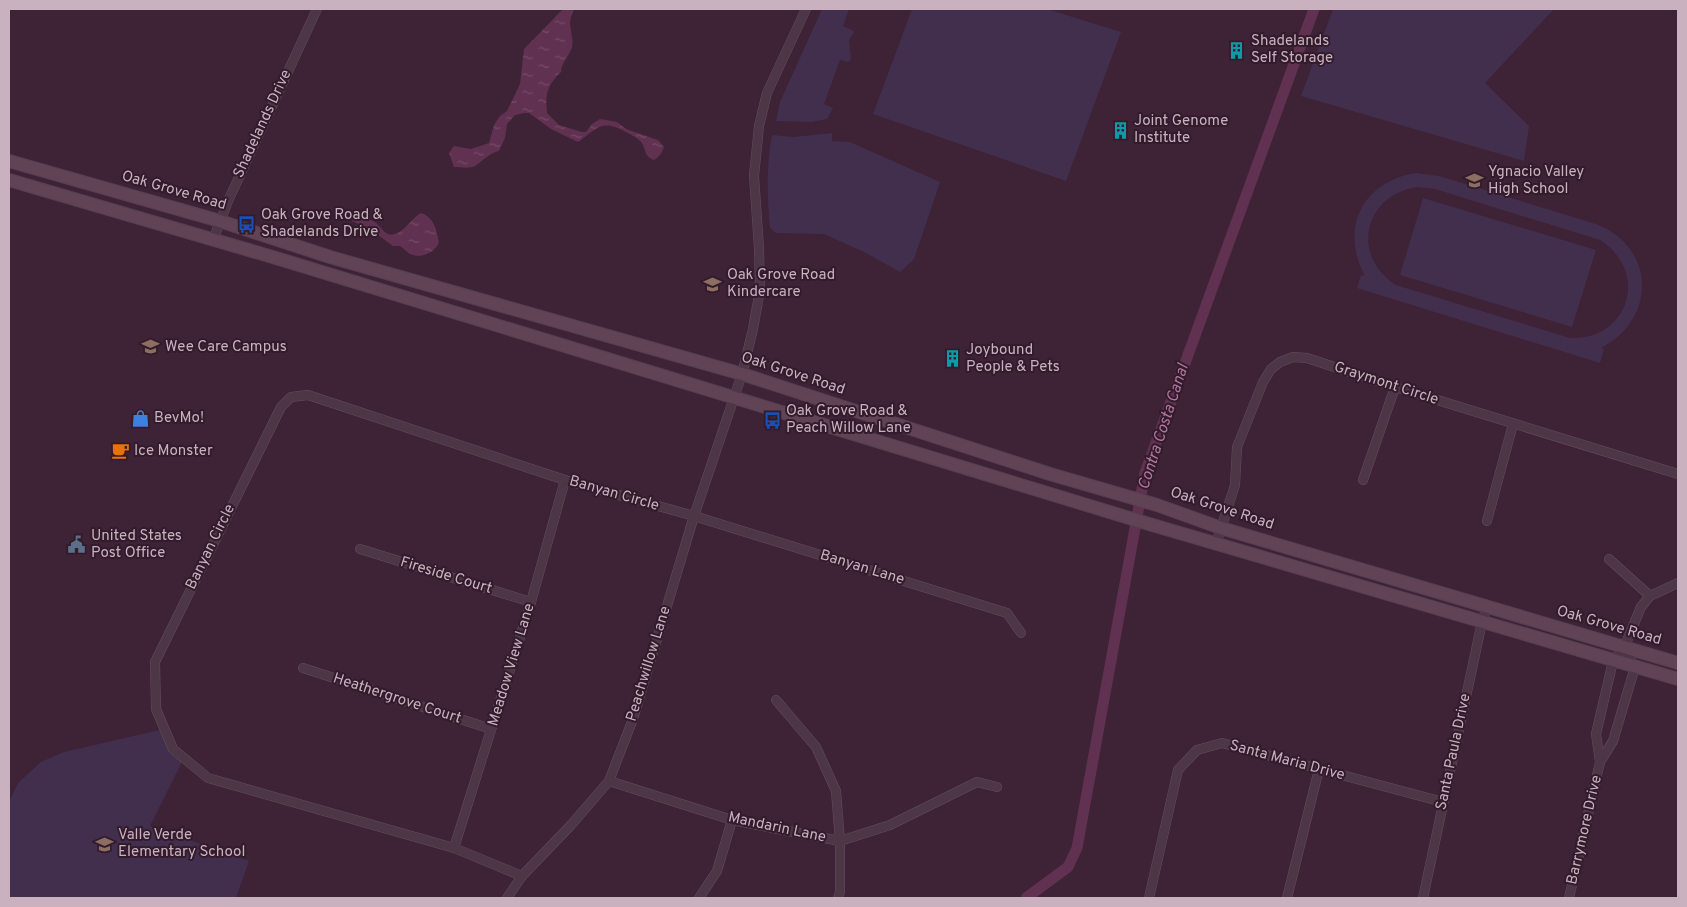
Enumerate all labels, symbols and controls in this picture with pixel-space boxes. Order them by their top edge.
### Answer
place label: Shadelands Self Storage [1251,32,1333,68]
building icon: Shadelands Self Storage [1227,40,1247,60]
street label: Shadelands Drive [230,67,296,181]
place label: Joint Genome Institute [1134,112,1228,148]
building icon: Joint Genome Institute [1110,120,1130,140]
place label: Ygnacio Valley High School [1488,163,1584,199]
street label: Oak Grove Road [119,167,229,215]
school or university icon: Ygnacio Valley High School [1464,171,1484,191]
place label: Oak Grove Road & Shadelands Drive [261,206,383,242]
bus stop icon: Oak Grove Road & Shadelands Drive [237,214,257,234]
place label: Oak Grove Road Kindercare [727,266,835,302]
school or university icon: Oak Grove Road Kindercare [703,274,723,294]
school or university icon: Wee Care Campus [141,337,161,357]
place label: Wee Care Campus [165,338,287,357]
place label: Joybound People & Pets [966,341,1060,377]
street label: Oak Grove Road [739,348,847,400]
building icon: Joybound People & Pets [942,349,962,369]
street label: Graymont Circle [1331,358,1441,410]
water label: Contra Costa Canal [1134,361,1194,492]
place label: Oak Grove Road & Peach Willow Lane [786,402,911,438]
shop icon: BevMo! [130,408,150,428]
place label: BevMo! [154,409,204,428]
bus stop icon: Oak Grove Road & Peach Willow Lane [762,410,782,430]
cafe icon: Ice Monster [110,441,130,461]
place label: Ice Monster [134,442,213,461]
street label: Banyan Circle [567,472,661,516]
street label: Oak Grove Road [1168,483,1276,535]
street label: Banyan Circle [182,501,240,593]
place label: United States Post Office [91,527,182,563]
public building icon: United States Post Office [67,535,87,555]
street label: Banyan Lane [817,546,907,590]
street label: Fireside Court [398,553,494,599]
street label: Meadow View Lane [484,601,540,729]
street label: Oak Grove Road [1554,602,1664,650]
street label: Peachwillow Lane [622,604,676,724]
street label: Heathergrove Court [330,669,464,729]
street label: Santa Paula Drive [1432,692,1476,812]
street label: Santa Maria Drive [1227,736,1347,786]
street label: Barrymore Drive [1563,773,1607,887]
street label: Mandarin Lane [726,808,828,848]
place label: Valle Verde Elementary School [118,826,245,862]
school or university icon: Valle Verde Elementary School [94,834,114,854]

